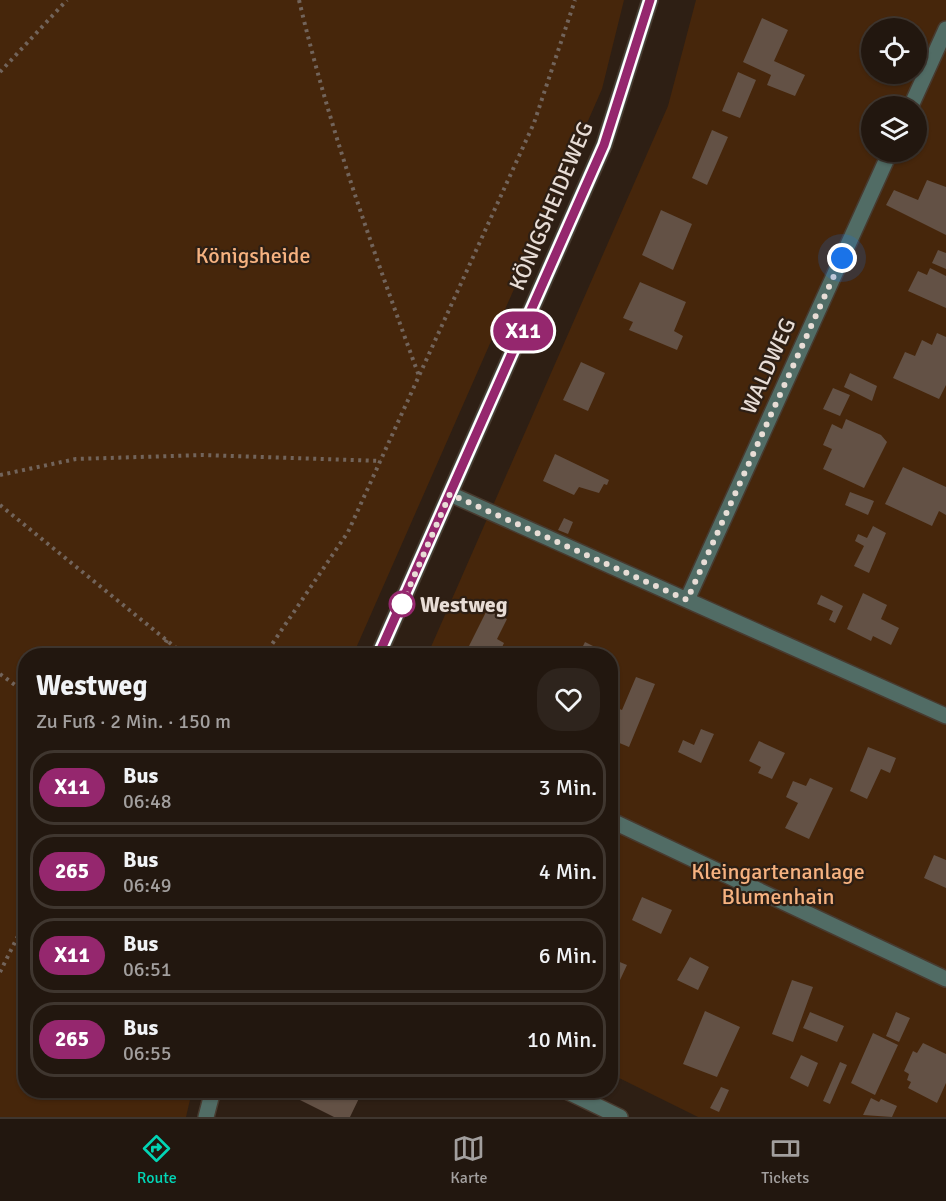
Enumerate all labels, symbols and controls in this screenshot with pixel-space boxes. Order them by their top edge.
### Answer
map controls [861,18,927,162]
button: locate [861,18,927,84]
button: layers [861,96,927,162]
street label: KÖNIGSHEIDEWEG [503,118,599,294]
park label: Königsheide [195,242,311,269]
your location [827,243,857,273]
line badge: X11 [488,312,558,350]
street label: WALDWEG [735,314,801,418]
text: X11 [505,318,541,344]
marker: Westweg [389,591,415,617]
place label: Westweg [420,591,508,618]
button: heart [537,668,600,731]
text: Westweg [36,669,147,703]
text: Zu Fuß · 2 Min. · 150 m [36,709,231,734]
text: Bus [123,762,158,789]
text: X11 [54,774,90,800]
text: 3 Min. [539,774,597,801]
text: 06:48 [123,789,172,814]
text: Bus [123,846,158,873]
text: 265 [55,858,89,884]
text: 4 Min. [539,858,597,885]
park label: Kleingartenanlage Blumenhain [691,858,865,910]
text: 06:49 [123,873,172,898]
text: Bus [123,930,158,957]
text: X11 [54,942,90,968]
text: 6 Min. [539,942,597,969]
text: 06:51 [123,957,172,982]
text: Bus [123,1014,158,1041]
text: 265 [55,1026,89,1052]
text: 10 Min. [527,1026,597,1053]
text: 06:55 [123,1041,172,1066]
tab: Route [137,1132,177,1188]
tab: Karte [450,1132,488,1188]
tab: Tickets [761,1132,809,1188]

